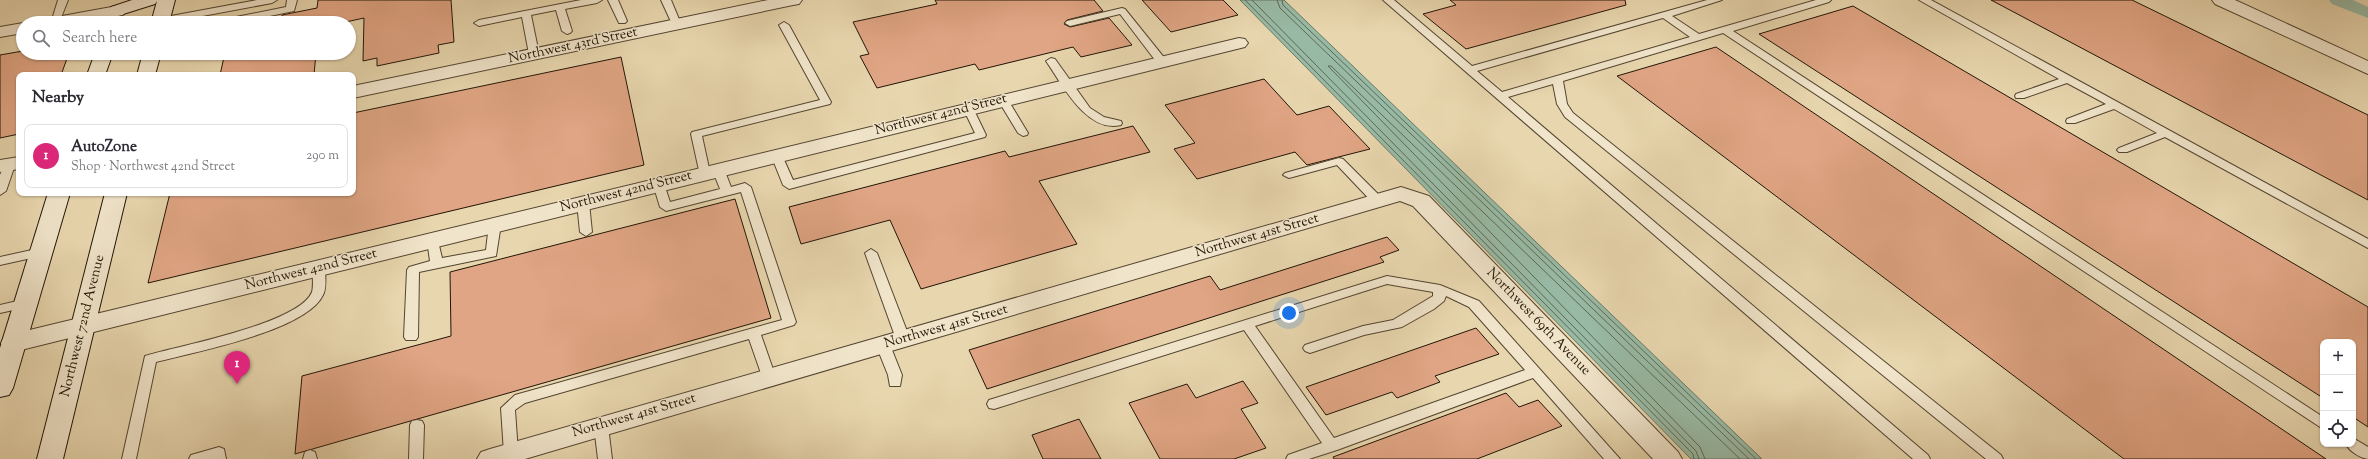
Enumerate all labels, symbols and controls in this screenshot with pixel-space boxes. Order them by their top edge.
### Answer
search box [16,16,356,60]
street label: Northwest 43rd Street [507,23,640,69]
icon: search [30,27,52,49]
text: Search here [62,28,137,49]
text: Nearby [32,86,84,110]
street label: Northwest 42nd Street [873,89,1009,141]
text: AutoZone [71,137,137,158]
text: 1 [44,147,48,165]
text: 290 m [306,147,339,165]
text: Shop · Northwest 42nd Street [71,158,235,176]
street label: Northwest 42nd Street [558,166,694,218]
street label: Northwest 41st Street [1193,209,1321,263]
street label: Northwest 42nd Street [243,244,379,296]
street label: Northwest 72nd Avenue [56,253,110,399]
street label: Northwest 69th Avenue [1481,264,1595,380]
street label: Northwest 41st Street [882,300,1010,354]
your location [1279,303,1299,323]
map controls [2320,339,2356,447]
button: + [2320,339,2356,375]
pin: 1 [224,351,250,384]
button: − [2320,375,2356,411]
street label: Northwest 41st Street [570,389,698,443]
button: locate [2320,411,2356,447]

